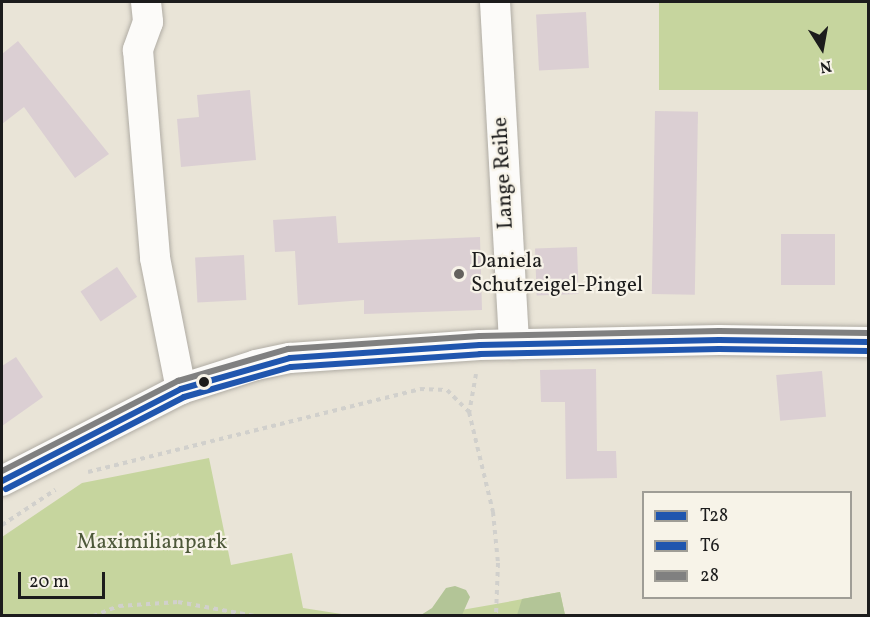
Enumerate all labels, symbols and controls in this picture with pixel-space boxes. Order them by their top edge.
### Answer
north arrow [792,18,852,78]
text: N [818,54,833,78]
street label: Lange Reihe [488,116,520,230]
place label: Daniela Schutzeigel-Pingel [471,249,643,299]
marker: Daniela Schutzeigel-Pingel [452,267,466,281]
unlabelled marker [198,376,210,388]
legend [642,491,852,599]
text: T28 [700,504,728,529]
park label: Maximilianpark [77,530,227,556]
text: T6 [700,534,720,559]
scale bar [21,560,108,598]
text: 28 [700,564,719,589]
text: 20 m [29,570,69,595]

